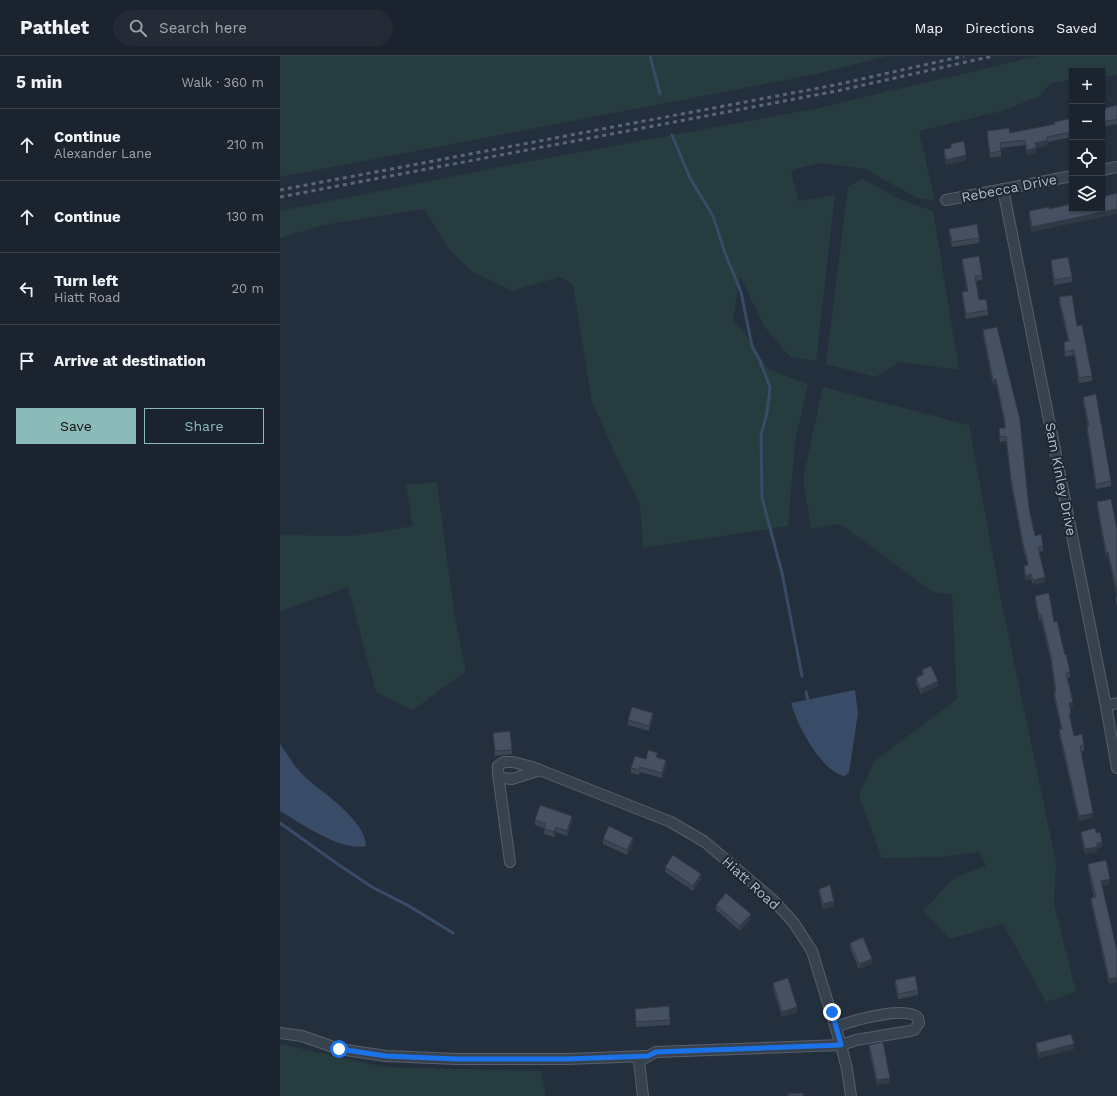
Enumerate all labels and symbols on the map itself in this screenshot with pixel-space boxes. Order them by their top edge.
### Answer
street label: Rebecca Drive [960,171,1058,205]
street label: Sam Kinley Drive [1042,421,1080,537]
street label: Hiatt Road [719,853,783,913]
route end [823,1003,841,1021]
route start [330,1040,348,1058]

